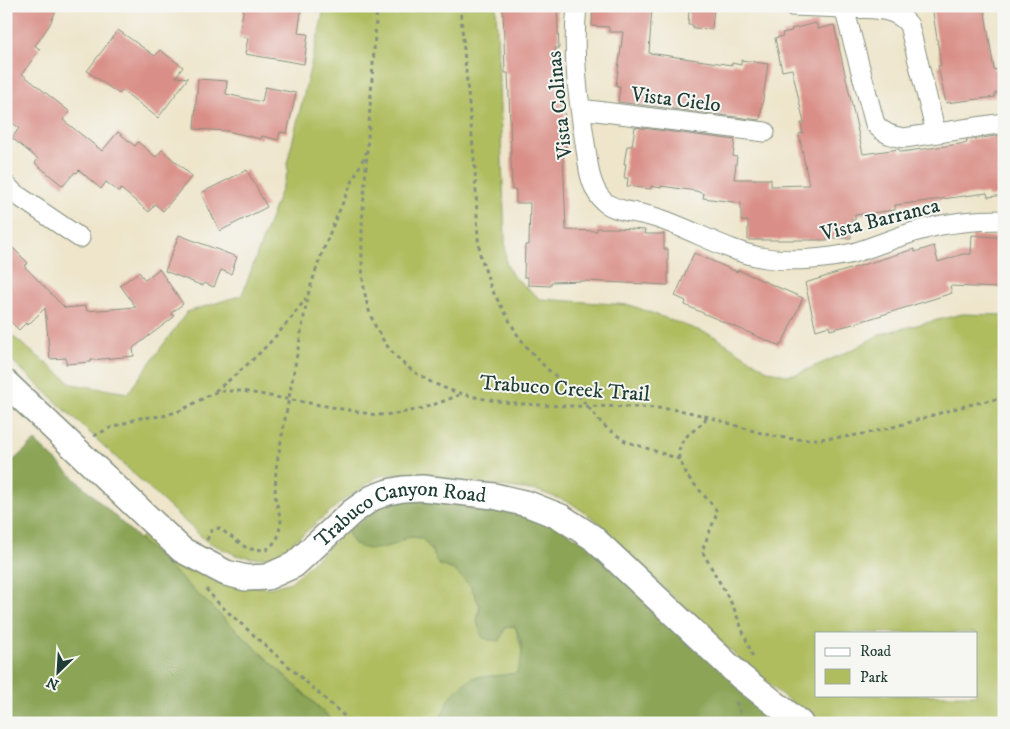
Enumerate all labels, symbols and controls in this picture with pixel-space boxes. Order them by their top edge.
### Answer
street label: Vista Colinas [541,50,579,161]
street label: Vista Cielo [629,81,722,118]
street label: Vista Barranca [817,193,942,248]
street label: Trabuco Creek Trail [479,370,652,408]
street label: Trabuco Canyon Road [310,476,488,554]
legend [815,632,978,696]
text: Road [860,642,892,661]
north arrow [32,646,82,696]
text: Park [860,668,889,687]
text: N [43,672,62,693]

